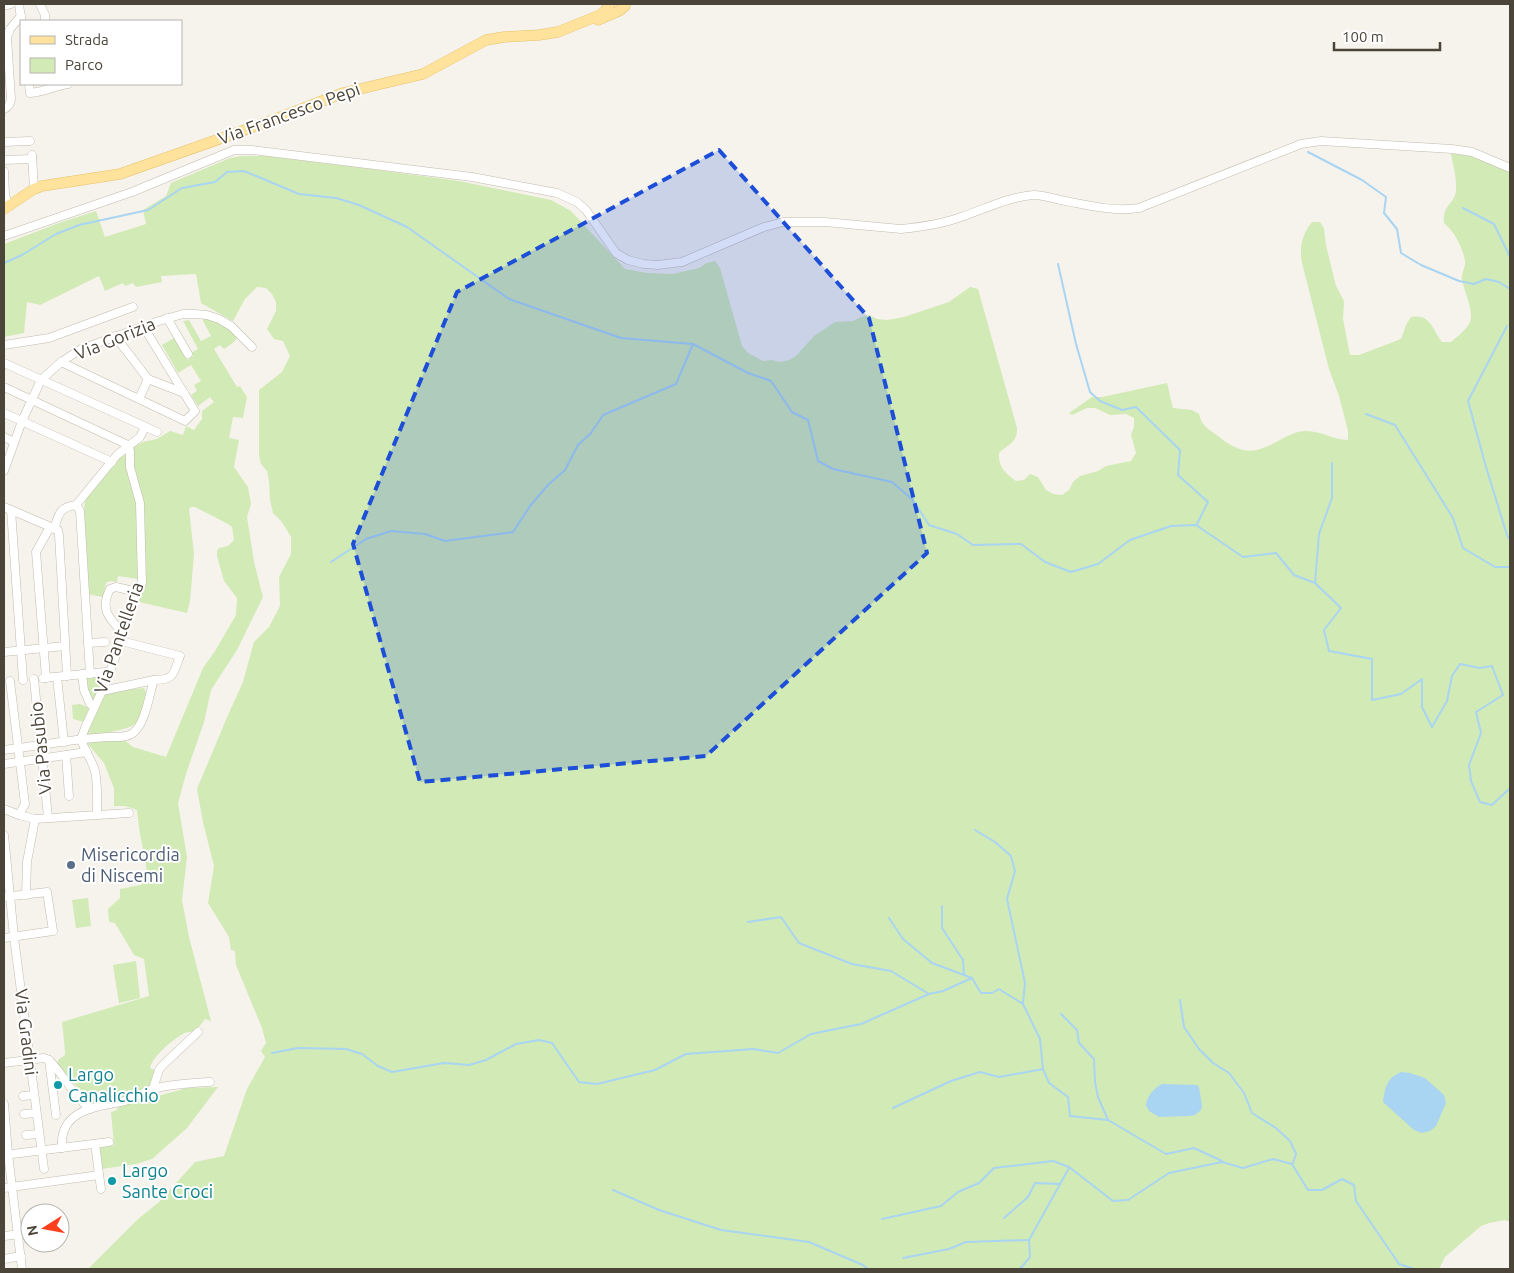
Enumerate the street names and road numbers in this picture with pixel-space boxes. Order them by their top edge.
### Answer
street label: Via Francesco Pepi [215,78,362,148]
street label: Via Gorizia [71,313,158,363]
street label: Via Pantelleria [90,579,147,696]
street label: Via Pasubio [25,701,55,795]
street label: Via Gradini [12,987,42,1076]

